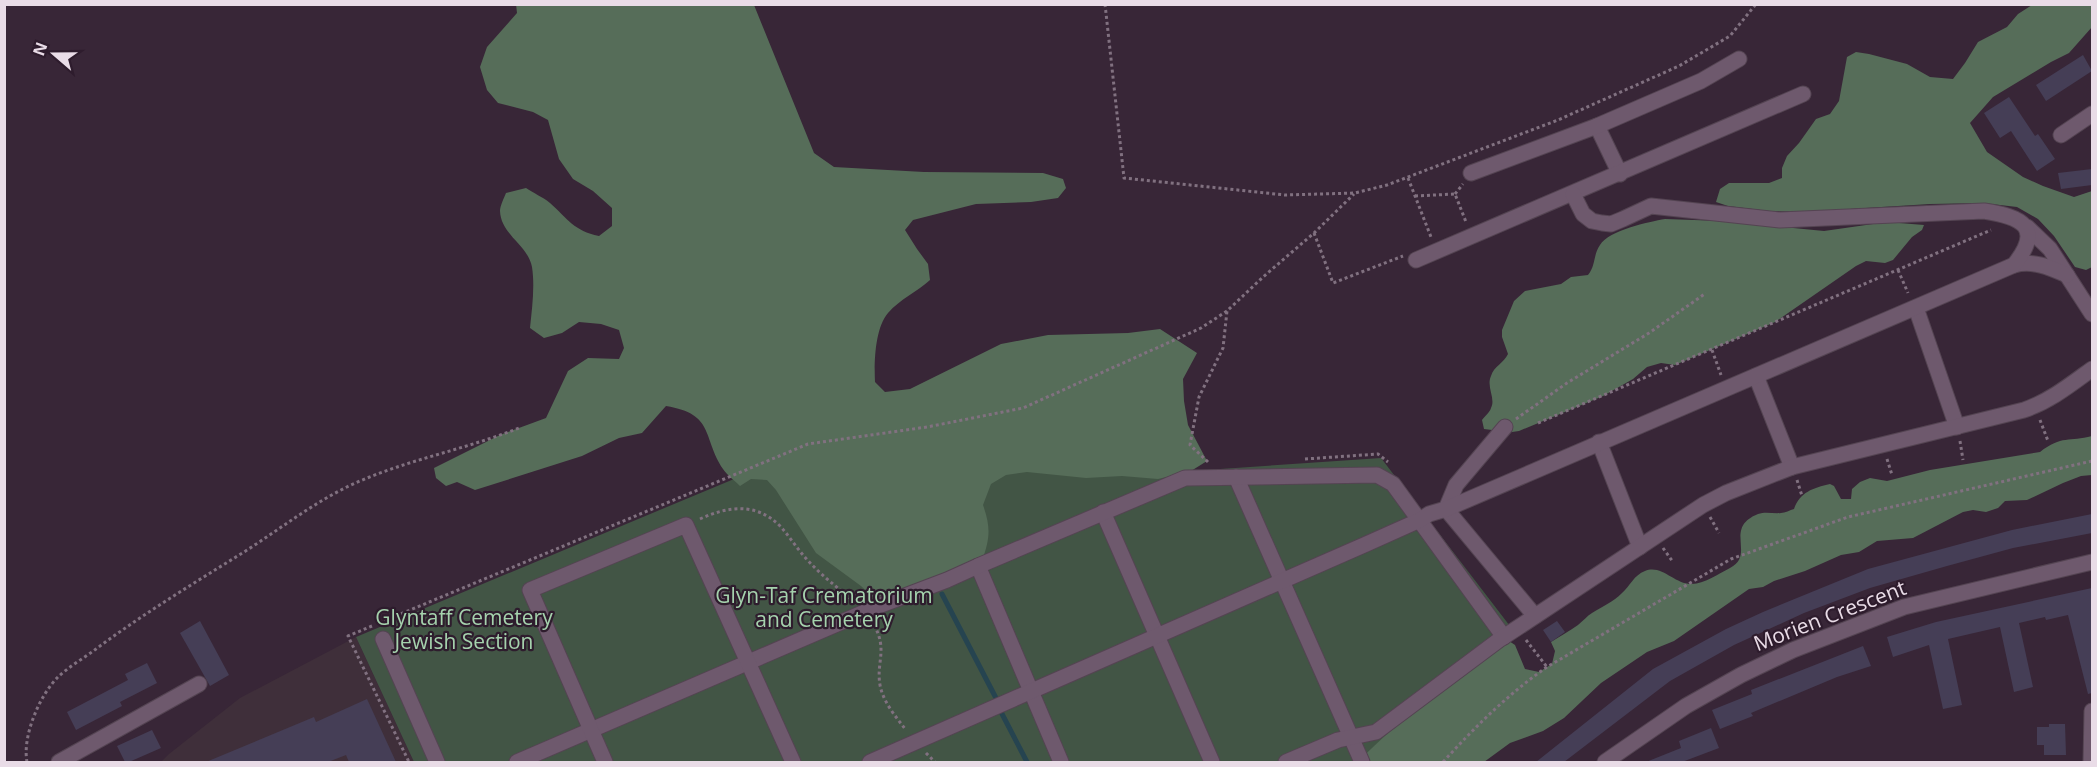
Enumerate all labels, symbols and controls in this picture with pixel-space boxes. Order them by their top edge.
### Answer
north arrow [24,24,84,84]
text: N [27,39,52,59]
street label: Morien Crescent [1749,573,1910,657]
park label: Glyn-Taf Crematorium and Cemetery [715,581,933,633]
park label: Glyntaff Cemetery Jewish Section [375,603,553,655]

